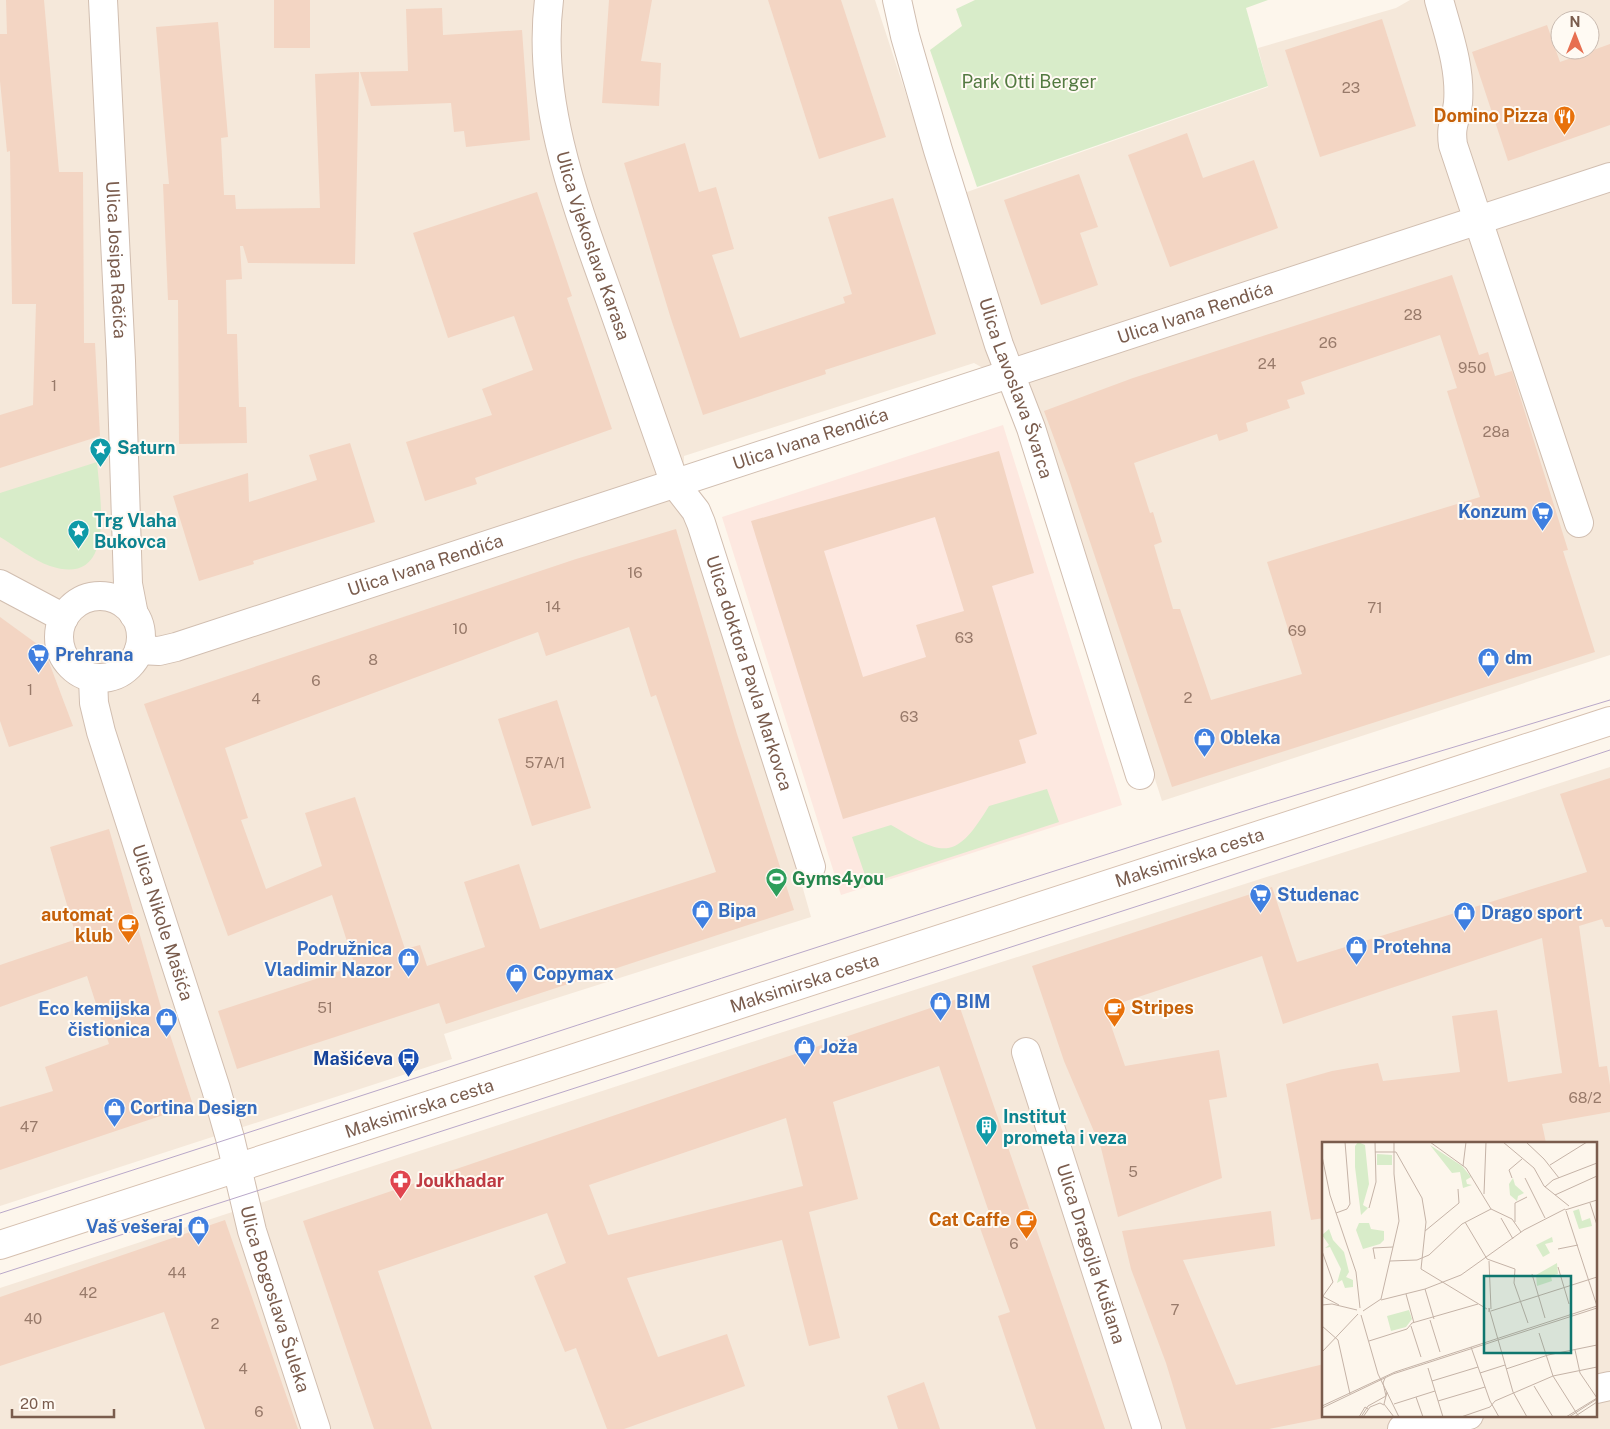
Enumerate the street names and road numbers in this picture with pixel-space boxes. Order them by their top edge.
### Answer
street label: Ulica Vjekoslava Karasa [552,149,634,343]
street label: Ulica Josipa Račića [102,180,131,339]
street label: Ulica Ivana Rendića [1114,277,1276,348]
street label: Ulica Lavoslava Švarca [975,295,1057,481]
street label: Ulica Ivana Rendića [730,403,891,474]
street label: Ulica Ivana Rendića [345,529,506,600]
street label: Ulica doktora Pavla Markovca [702,553,797,793]
street label: Maksimirska cesta [1112,823,1267,891]
street label: Ulica Nikole Mašića [128,842,198,1003]
street label: Maksimirska cesta [727,949,881,1017]
street label: Maksimirska cesta [342,1074,496,1142]
street label: Ulica Dragojla Kušlana [1052,1161,1130,1347]
street label: Ulica Bogoslava Šuleka [236,1203,314,1395]

